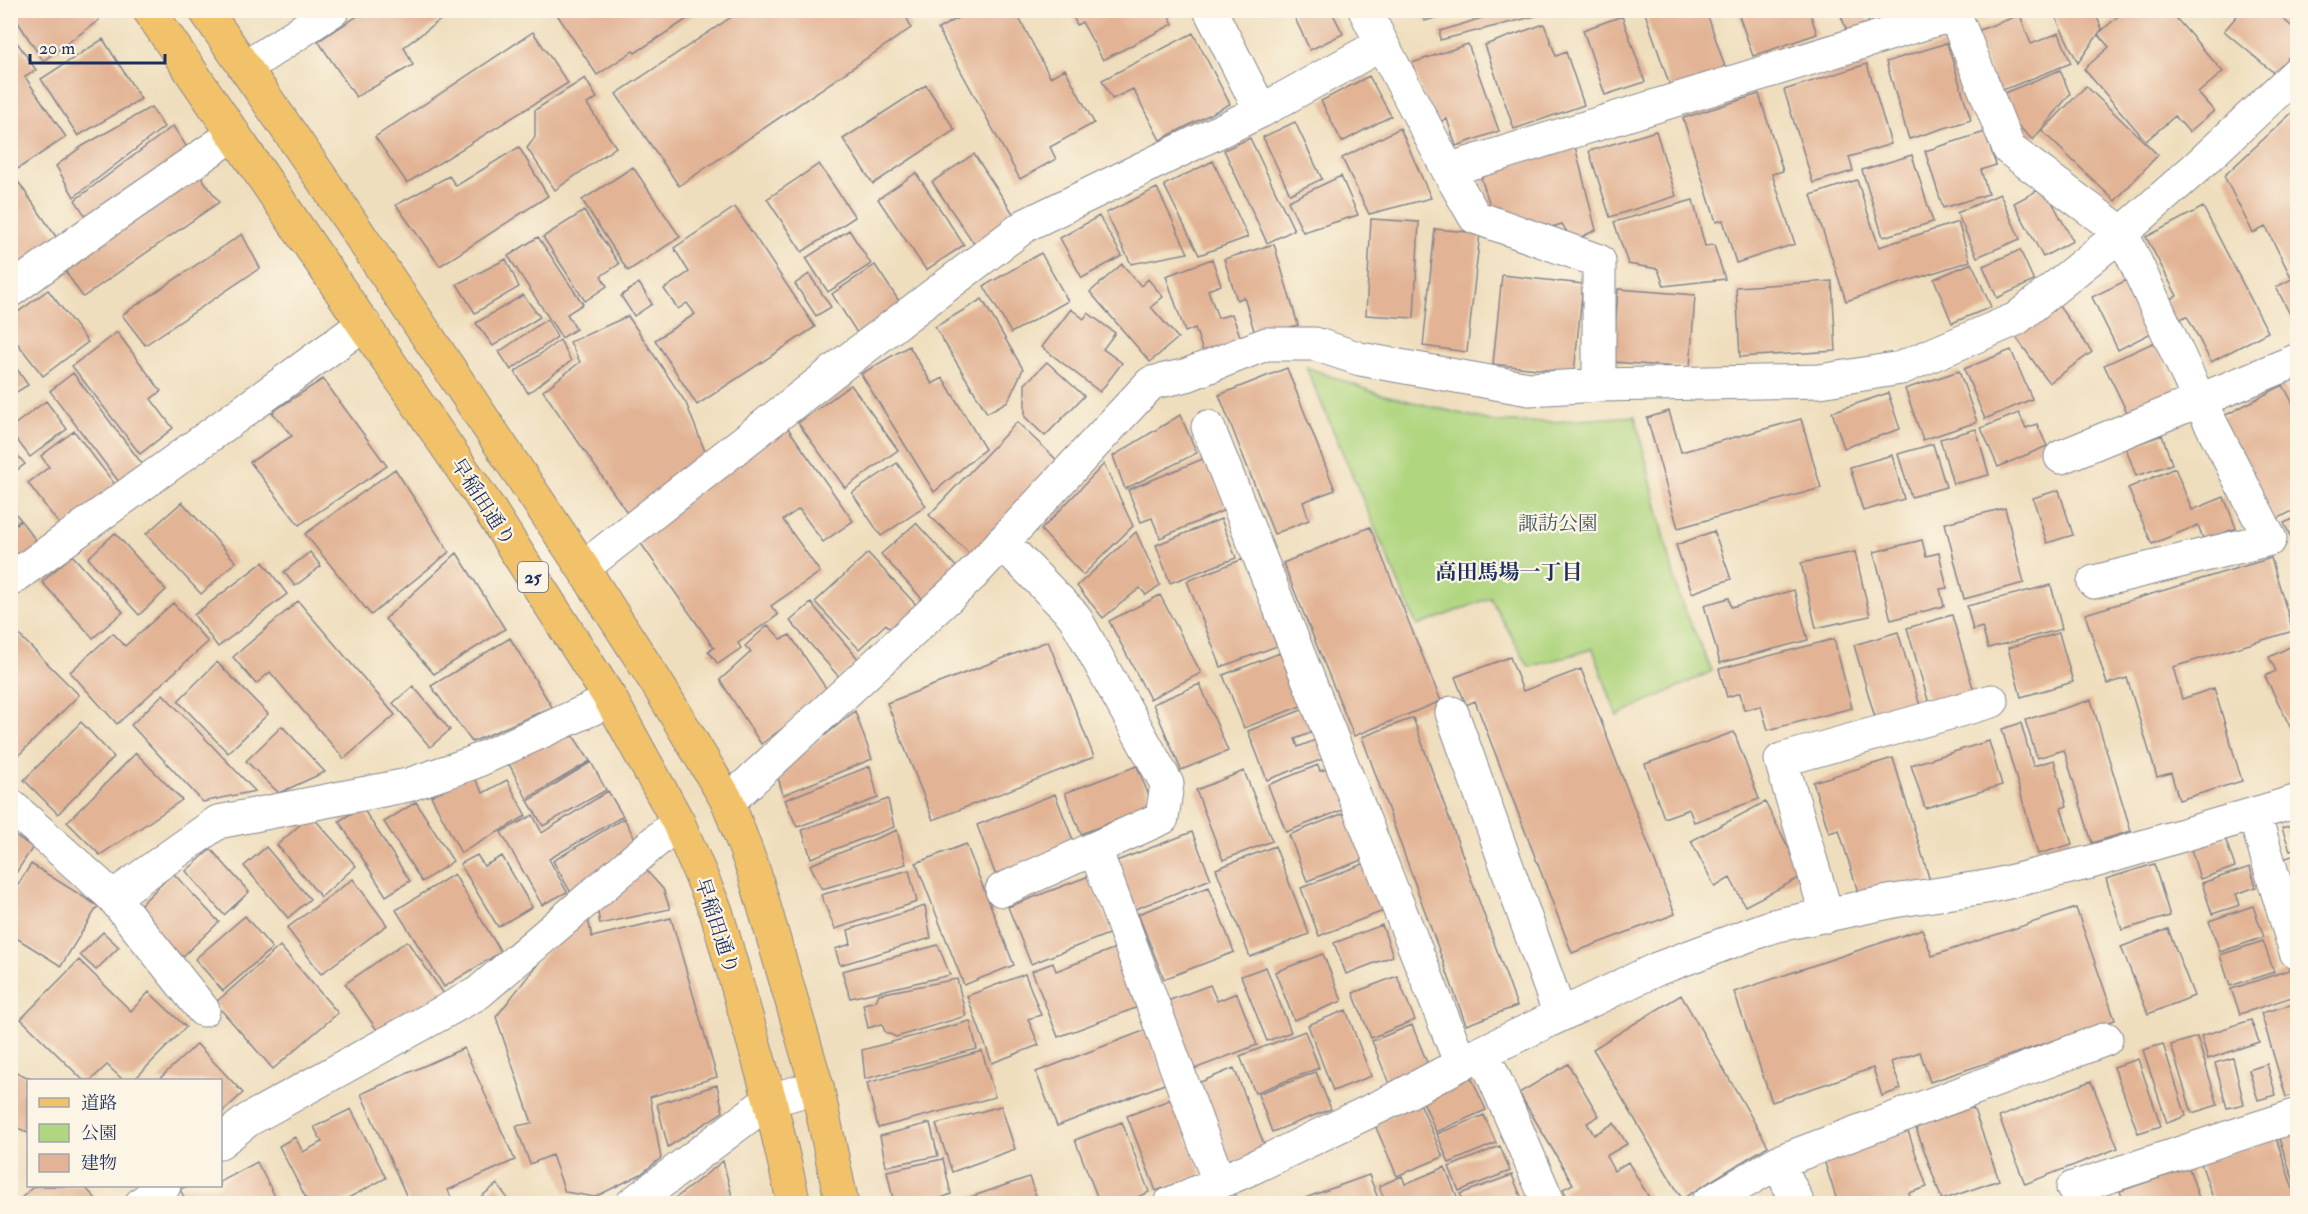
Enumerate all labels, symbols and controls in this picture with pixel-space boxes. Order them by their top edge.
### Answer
scale bar [30,27,165,65]
text: 20 m [39,37,75,60]
street label: 早稲田通り [445,453,521,551]
park label: 諏訪公園 [1518,511,1598,536]
district label: 高田馬場一丁目 [1436,559,1583,586]
road number: 25 [518,562,548,592]
street label: 早稲田通り [690,875,744,977]
legend [27,1079,222,1187]
text: 道路 [81,1092,117,1115]
text: 公園 [81,1122,117,1145]
text: 建物 [81,1152,117,1175]

